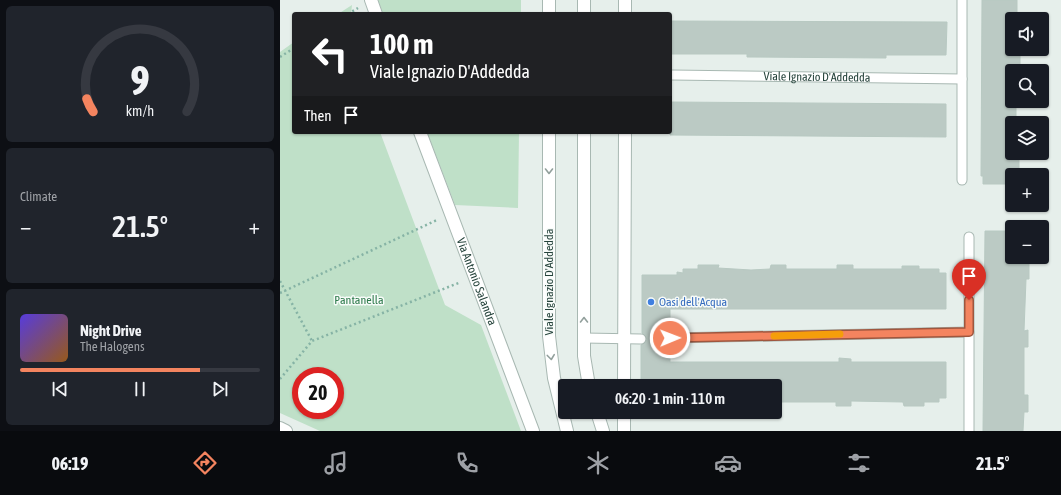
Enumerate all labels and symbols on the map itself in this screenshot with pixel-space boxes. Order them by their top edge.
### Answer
street label: Viale Ignazio D'Addedda [763,69,871,85]
one-way arrow [545,168,553,174]
street label: Viale Ignazio D'Addedda [542,229,556,335]
street label: Via Antonio Salandra [454,236,499,327]
pin [952,259,986,300]
park label: Pantanella [334,293,384,307]
place label: Oasi dell'Acqua [659,295,727,309]
marker: Oasi dell'Acqua [646,297,656,307]
one-way arrow [580,317,588,323]
position arrow [649,317,691,359]
one-way arrow [547,354,556,360]
speed limit sign: 20 [292,367,344,419]

